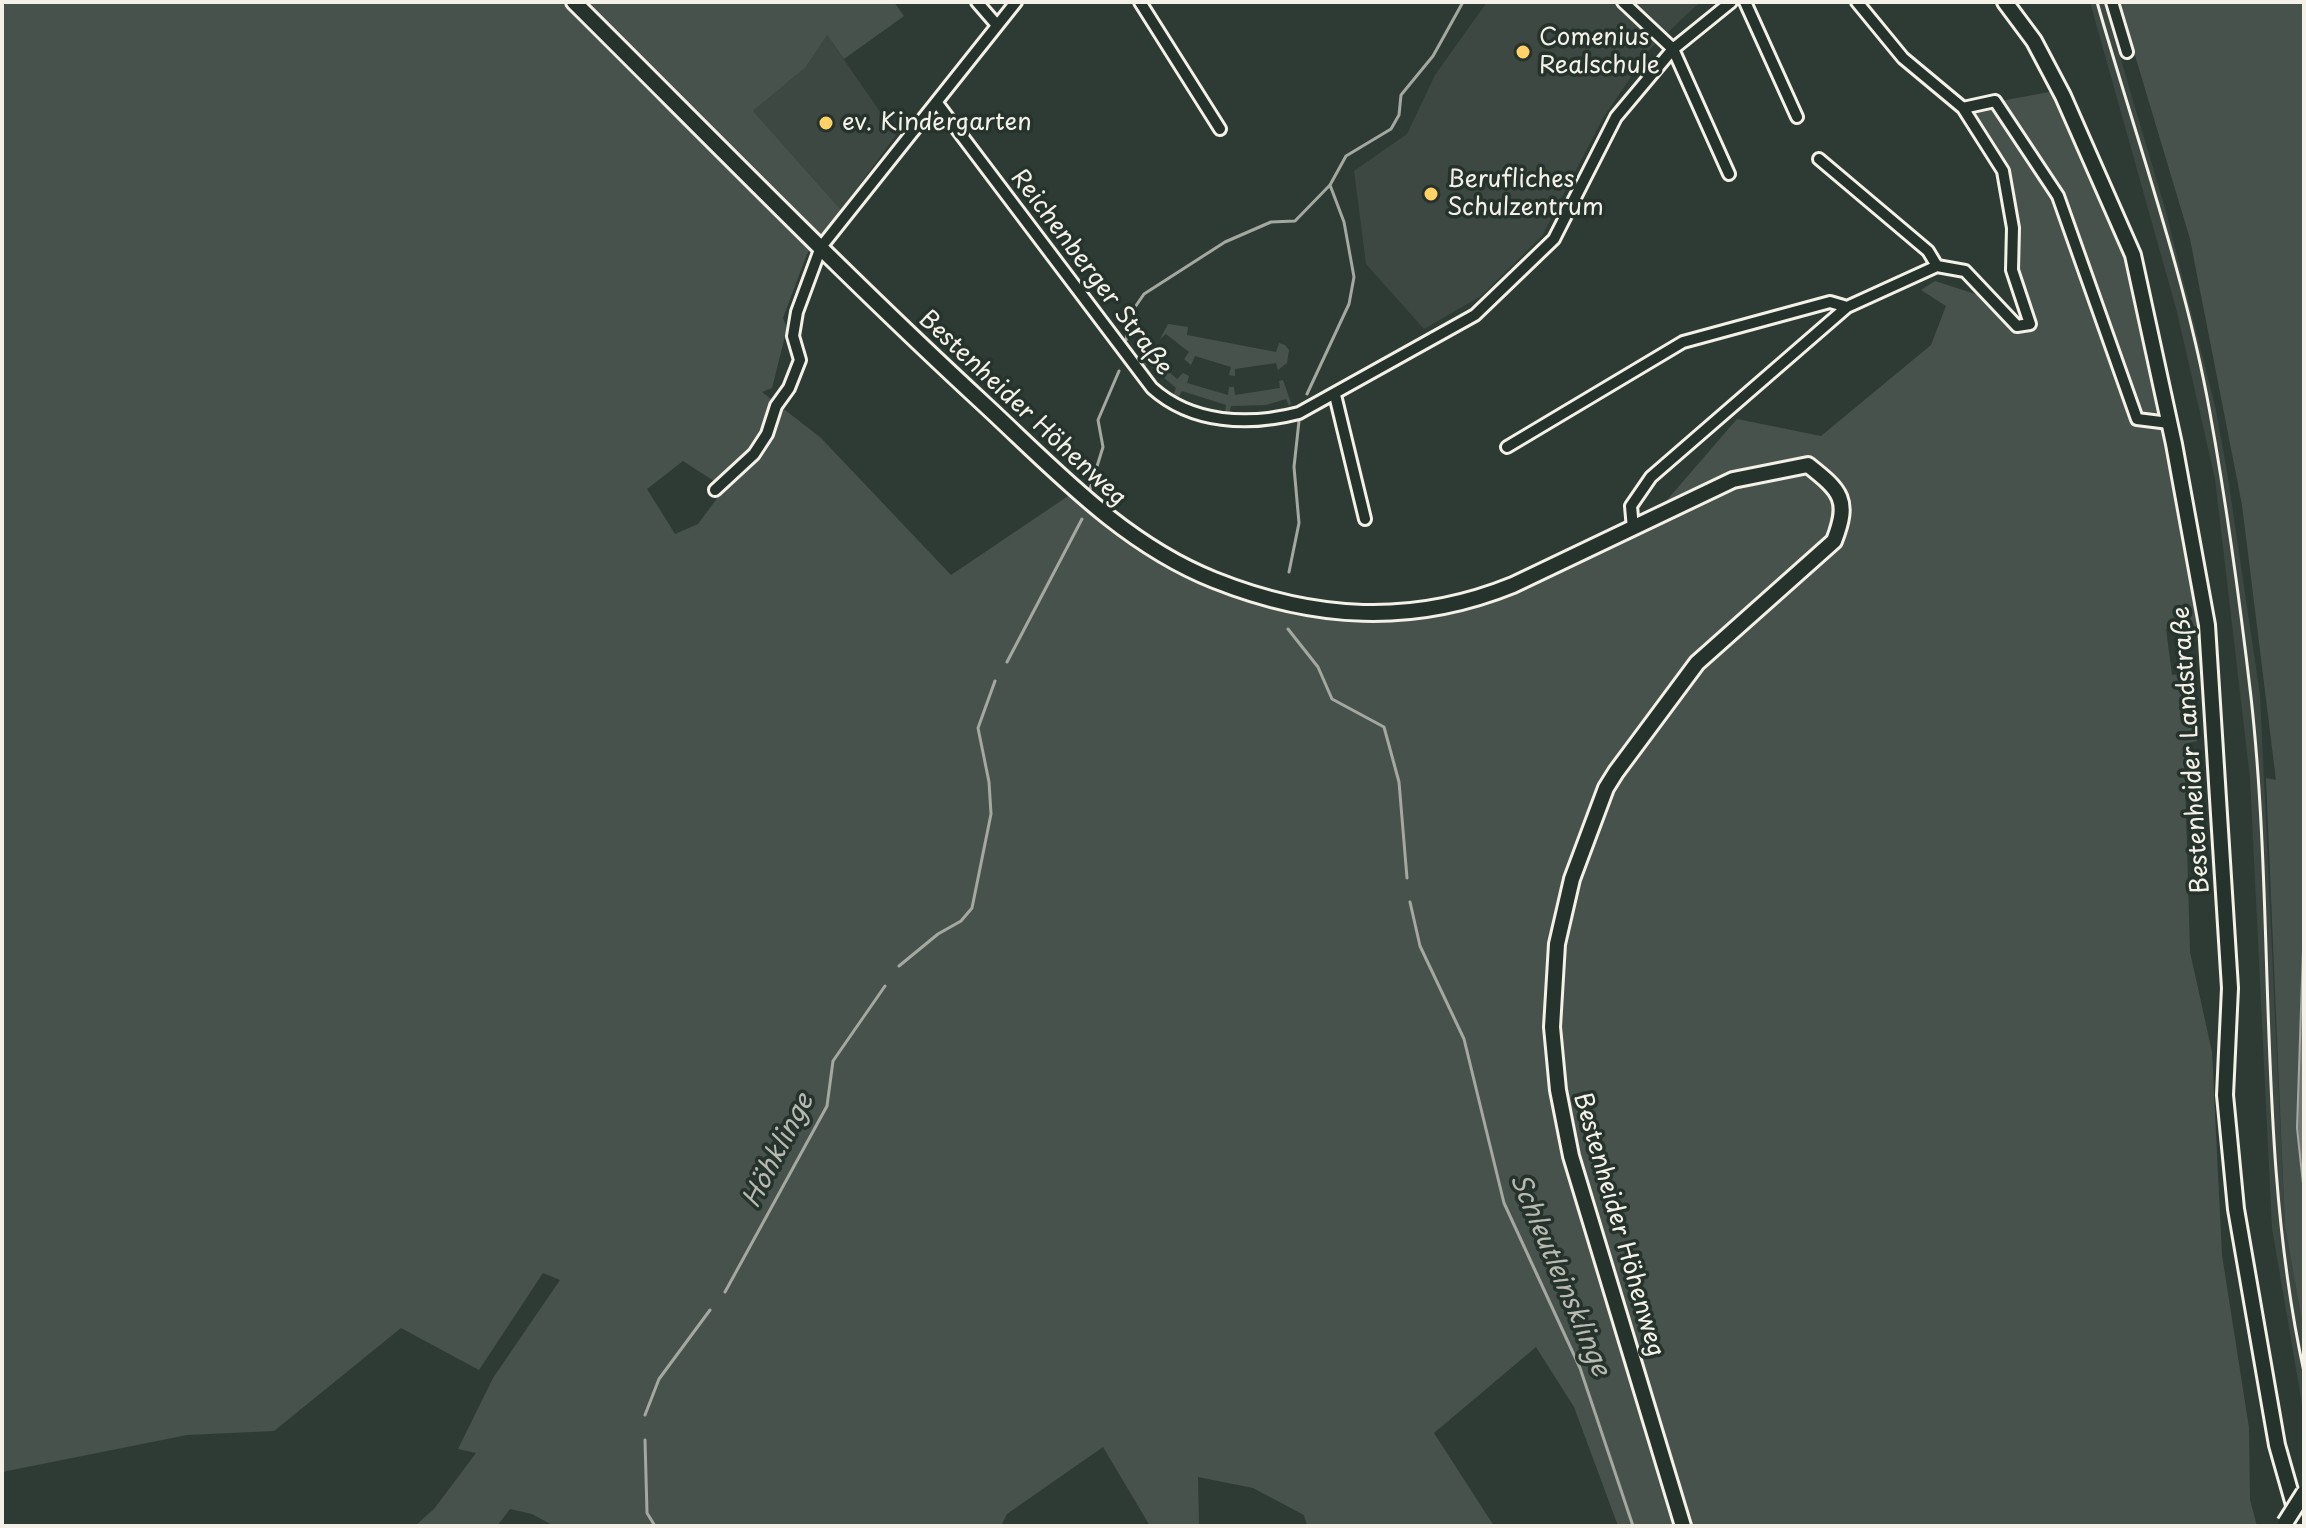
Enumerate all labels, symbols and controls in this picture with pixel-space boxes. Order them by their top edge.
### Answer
place label: Comenius Realschule [1539,24,1660,80]
marker: Comenius Realschule [1514,43,1532,61]
place label: ev. Kindergarten [842,109,1032,137]
marker: ev. Kindergarten [817,114,835,132]
street label: Reichenberger Straße [1004,164,1178,382]
place label: Berufliches Schulzentrum [1447,166,1604,222]
marker: Berufliches Schulzentrum [1422,185,1440,203]
street label: Bestenheider Höhenweg [912,305,1132,513]
street label: Bestenheider Landstraße [2168,605,2216,895]
water label: Höhklinge [737,1089,821,1213]
street label: Bestenheider Höhenweg [1566,1090,1670,1360]
water label: Schleutleinsklinge [1502,1169,1616,1381]

